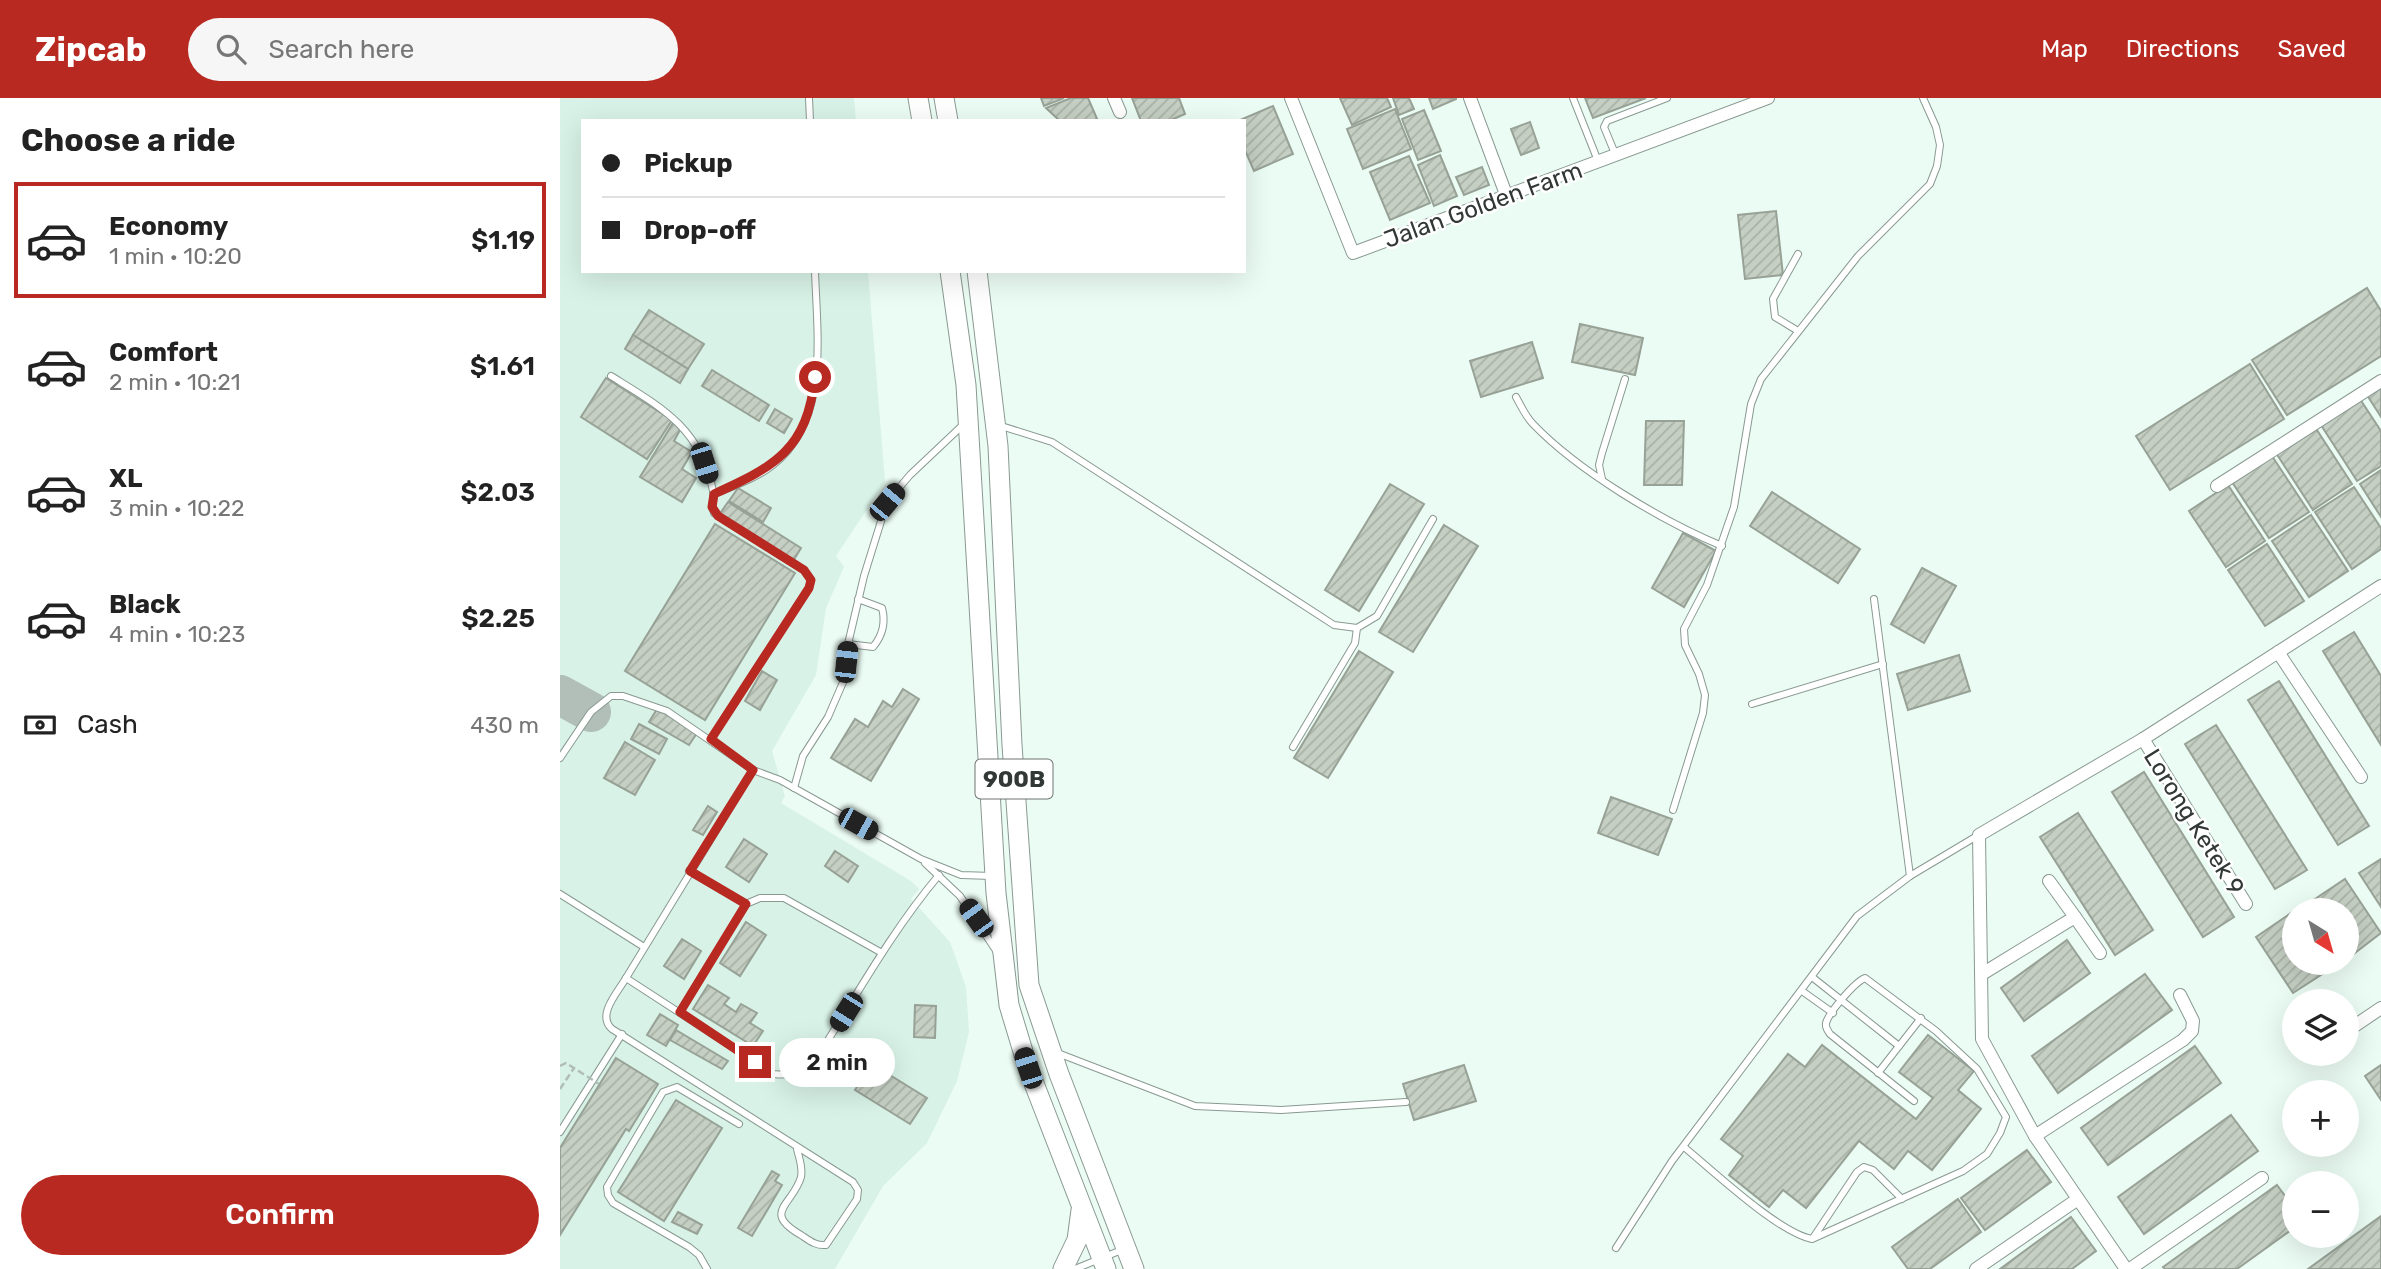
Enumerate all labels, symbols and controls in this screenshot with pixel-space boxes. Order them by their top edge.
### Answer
search box [188,18,678,81]
text: Zipcab [35,30,146,69]
icon: search [212,30,250,68]
text: Search here [268,34,414,65]
text: Map [2041,35,2088,63]
text: Directions [2126,35,2239,63]
text: Saved [2277,35,2346,63]
text: Choose a ride [21,121,235,159]
text: Pickup [644,148,733,179]
street label: Jalan Golden Farm [1380,156,1586,254]
icon: car [25,209,88,272]
text: Economy [109,211,228,242]
text: Drop-off [644,215,756,246]
text: $1.19 [471,225,535,256]
text: 1 min · 10:20 [109,242,242,270]
icon: car [25,335,88,398]
text: Comfort [109,337,218,368]
text: $1.61 [470,351,535,382]
route start [799,361,831,393]
text: 2 min · 10:21 [109,368,241,396]
car [688,440,721,486]
icon: car [25,461,88,524]
text: XL [109,463,142,494]
text: $2.03 [460,477,535,508]
car [866,479,909,525]
text: 3 min · 10:22 [109,494,245,522]
icon: car [25,587,88,650]
text: Black [109,589,181,620]
text: $2.25 [461,603,535,634]
text: 4 min · 10:23 [109,620,245,648]
car [834,640,859,684]
icon: cash [21,706,59,744]
text: Cash [77,709,138,740]
text: 430 m [470,711,539,739]
street label: Lorong Ketek 9 [2138,744,2250,900]
road number: 900B [976,760,1052,799]
car [835,805,882,843]
car [956,895,997,941]
north arrow [2282,898,2359,975]
map controls [2282,898,2359,1248]
car [826,989,867,1035]
button: layers [2282,989,2359,1066]
callout: 2 min [780,1038,895,1086]
car [1012,1045,1045,1091]
route end [739,1046,771,1078]
text: 2 min [806,1048,868,1076]
button: + [2282,1080,2359,1157]
button: − [2282,1171,2359,1248]
button: Confirm [21,1175,539,1255]

